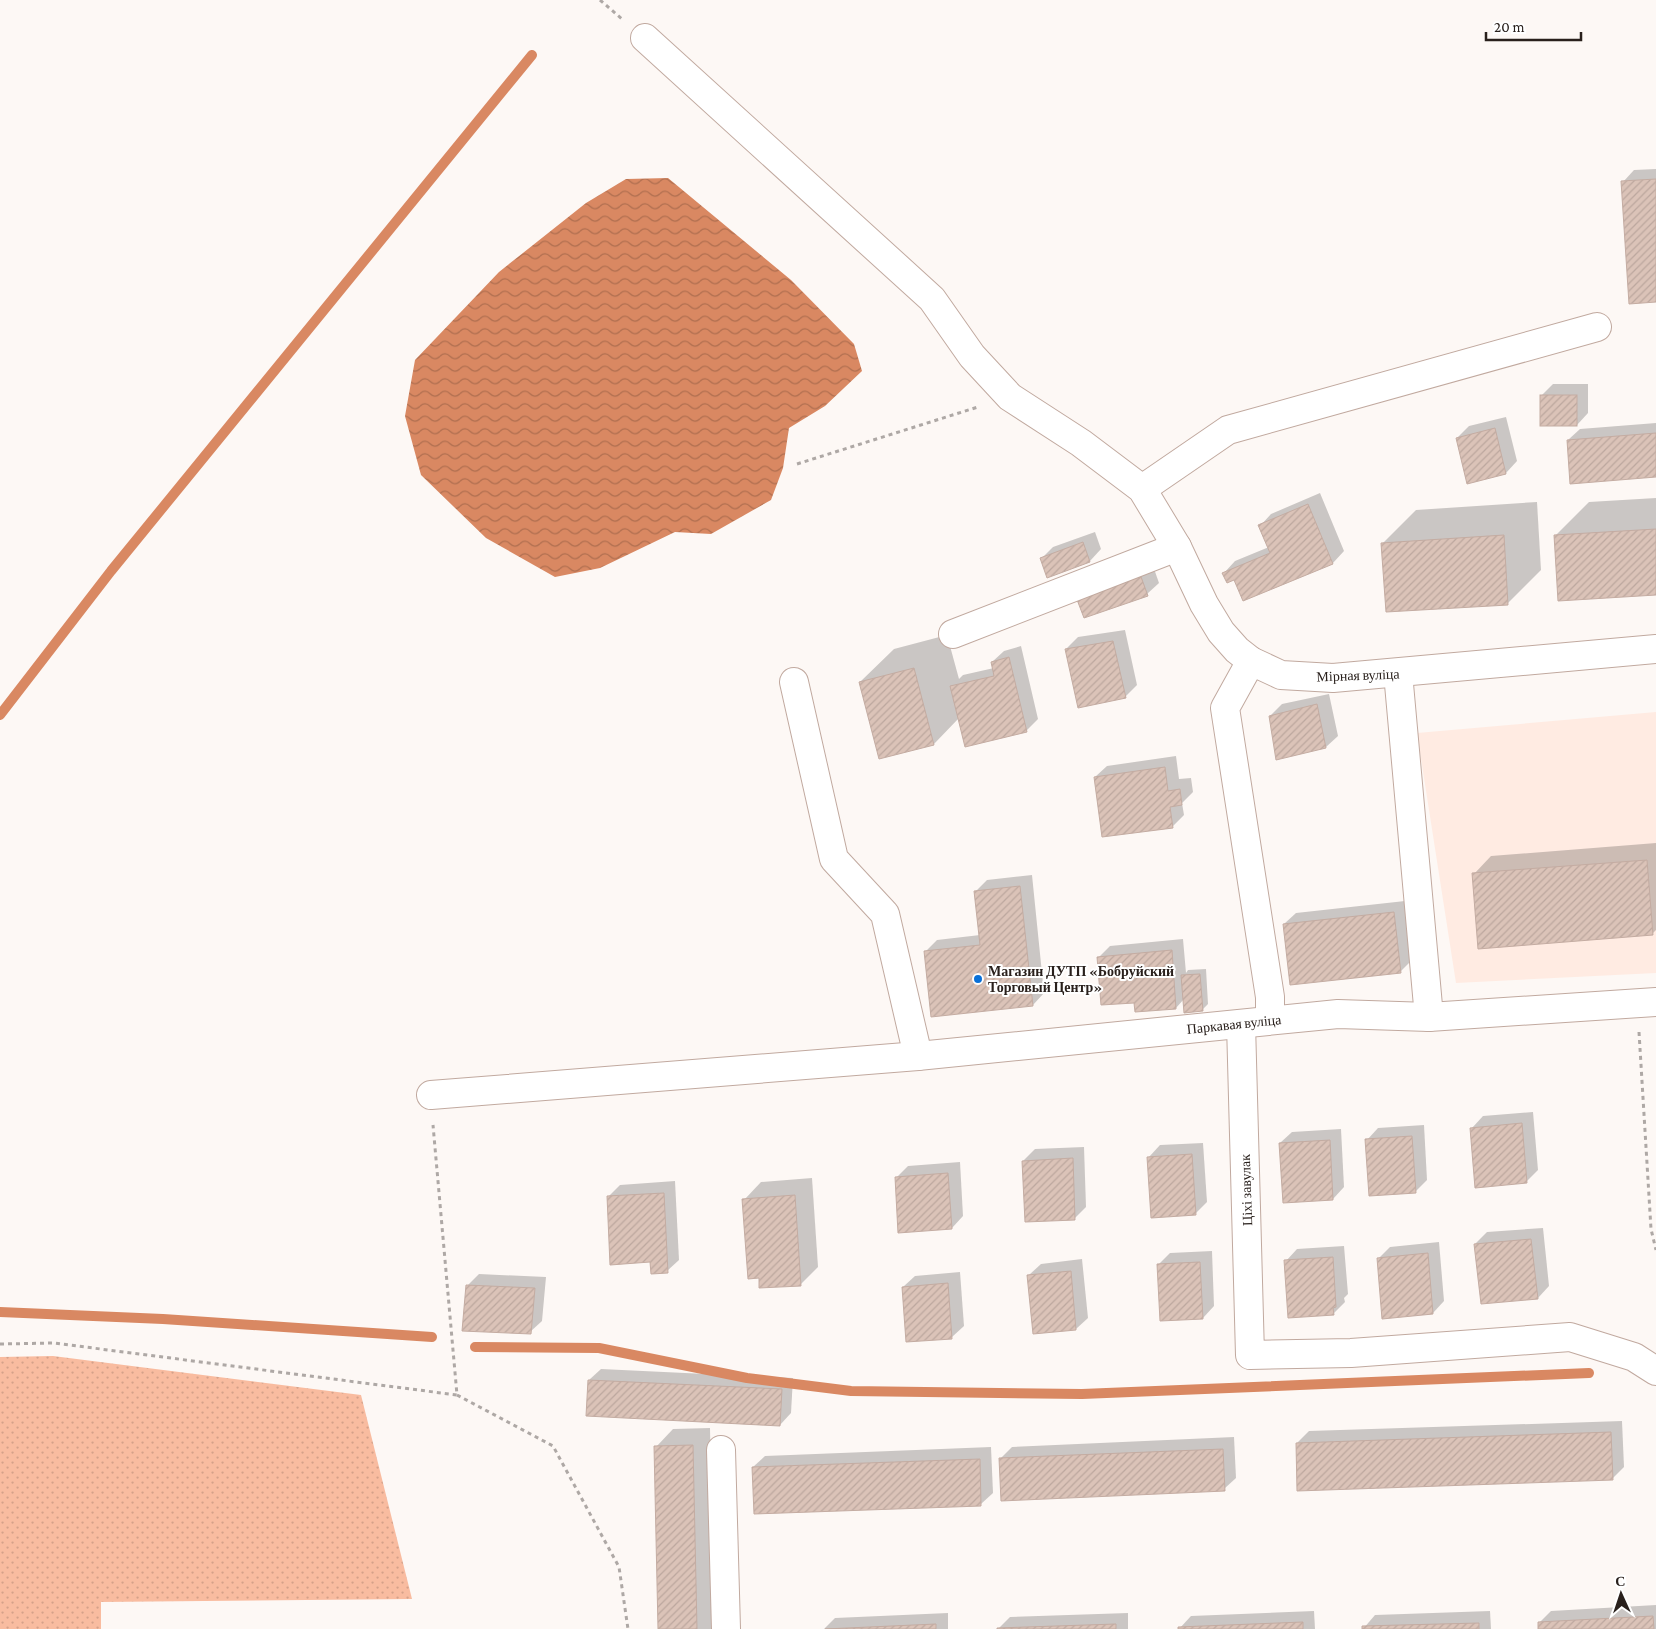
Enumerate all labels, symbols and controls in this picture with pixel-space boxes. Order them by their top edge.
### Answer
scale bar [1486,10,1581,42]
text: 20 m [1494,19,1525,35]
street label: Мірная вуліца [1316,666,1401,684]
place label: Магазин ДУТП «Бобруйский Торговый Центр» [988,963,1174,995]
marker: Магазин ДУТП «Бобруйский Торговый Центр» [972,973,984,985]
street label: Паркавая вуліца [1186,1011,1283,1037]
street label: Ціхі завулак [1237,1154,1255,1226]
north arrow [1596,1569,1646,1619]
text: С [1615,1573,1626,1589]

